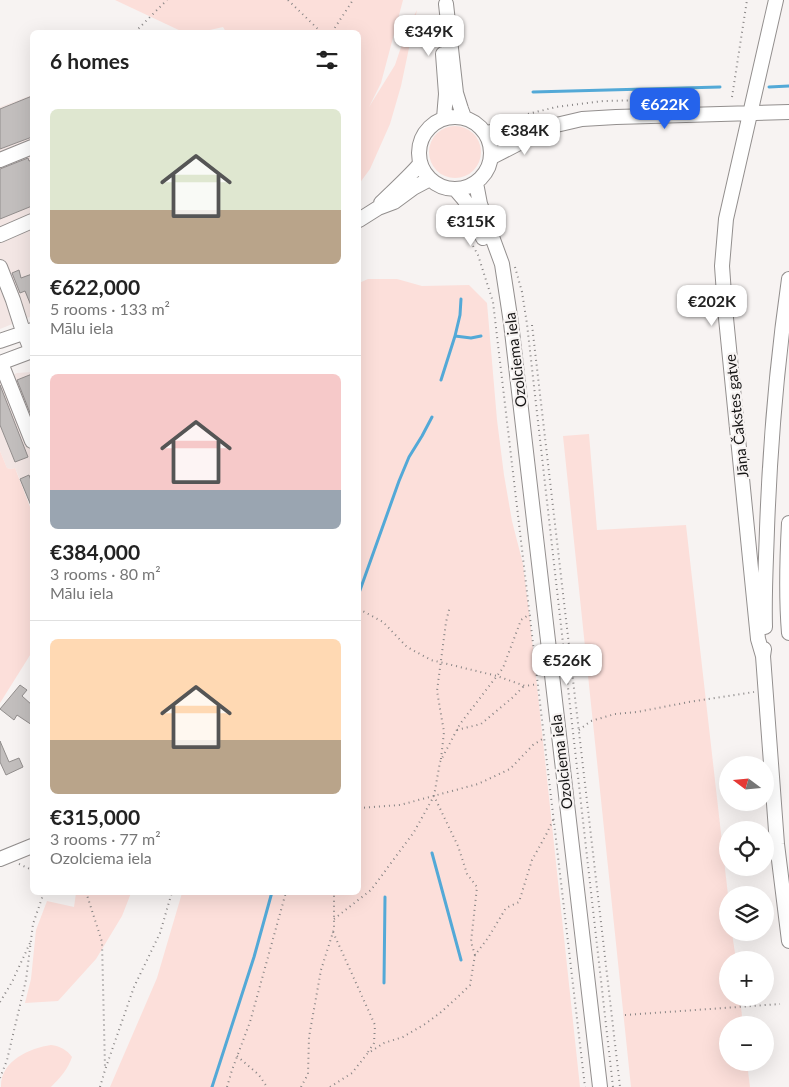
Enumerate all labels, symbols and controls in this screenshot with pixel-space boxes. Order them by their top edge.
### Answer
pin: €349K [394,15,464,57]
text: €349K [405,21,453,40]
icon: filters [313,46,341,74]
text: 6 homes [50,48,129,73]
pin: €622K [630,88,700,130]
text: €622K [641,94,689,113]
pin: €384K [490,114,560,156]
text: €384K [501,120,549,139]
icon: home [151,141,241,231]
pin: €315K [436,204,506,247]
text: €315K [447,211,495,230]
text: €622,000 [50,274,140,299]
pin: €202K [677,284,747,327]
text: €202K [688,291,736,310]
text: 5 rooms · 133 m² [50,299,170,318]
street label: Ozolciema iela [500,312,530,408]
text: Mālu iela [50,318,113,337]
street label: Jāņa Čakstes gatve [721,353,751,479]
icon: home [151,407,241,497]
text: €384,000 [50,539,140,564]
text: 3 rooms · 80 m² [50,564,161,583]
text: Mālu iela [50,583,113,602]
pin: €526K [532,644,602,686]
text: €526K [543,650,591,669]
icon: home [151,672,241,762]
street label: Ozolciema iela [546,714,576,810]
north arrow [719,756,774,811]
map controls [719,756,774,1071]
text: €315,000 [50,804,140,829]
button: locate [719,821,774,876]
text: 3 rooms · 77 m² [50,829,161,848]
text: Ozolciema iela [50,848,152,867]
button: layers [719,886,774,941]
button: + [719,951,774,1006]
button: − [719,1016,774,1071]

